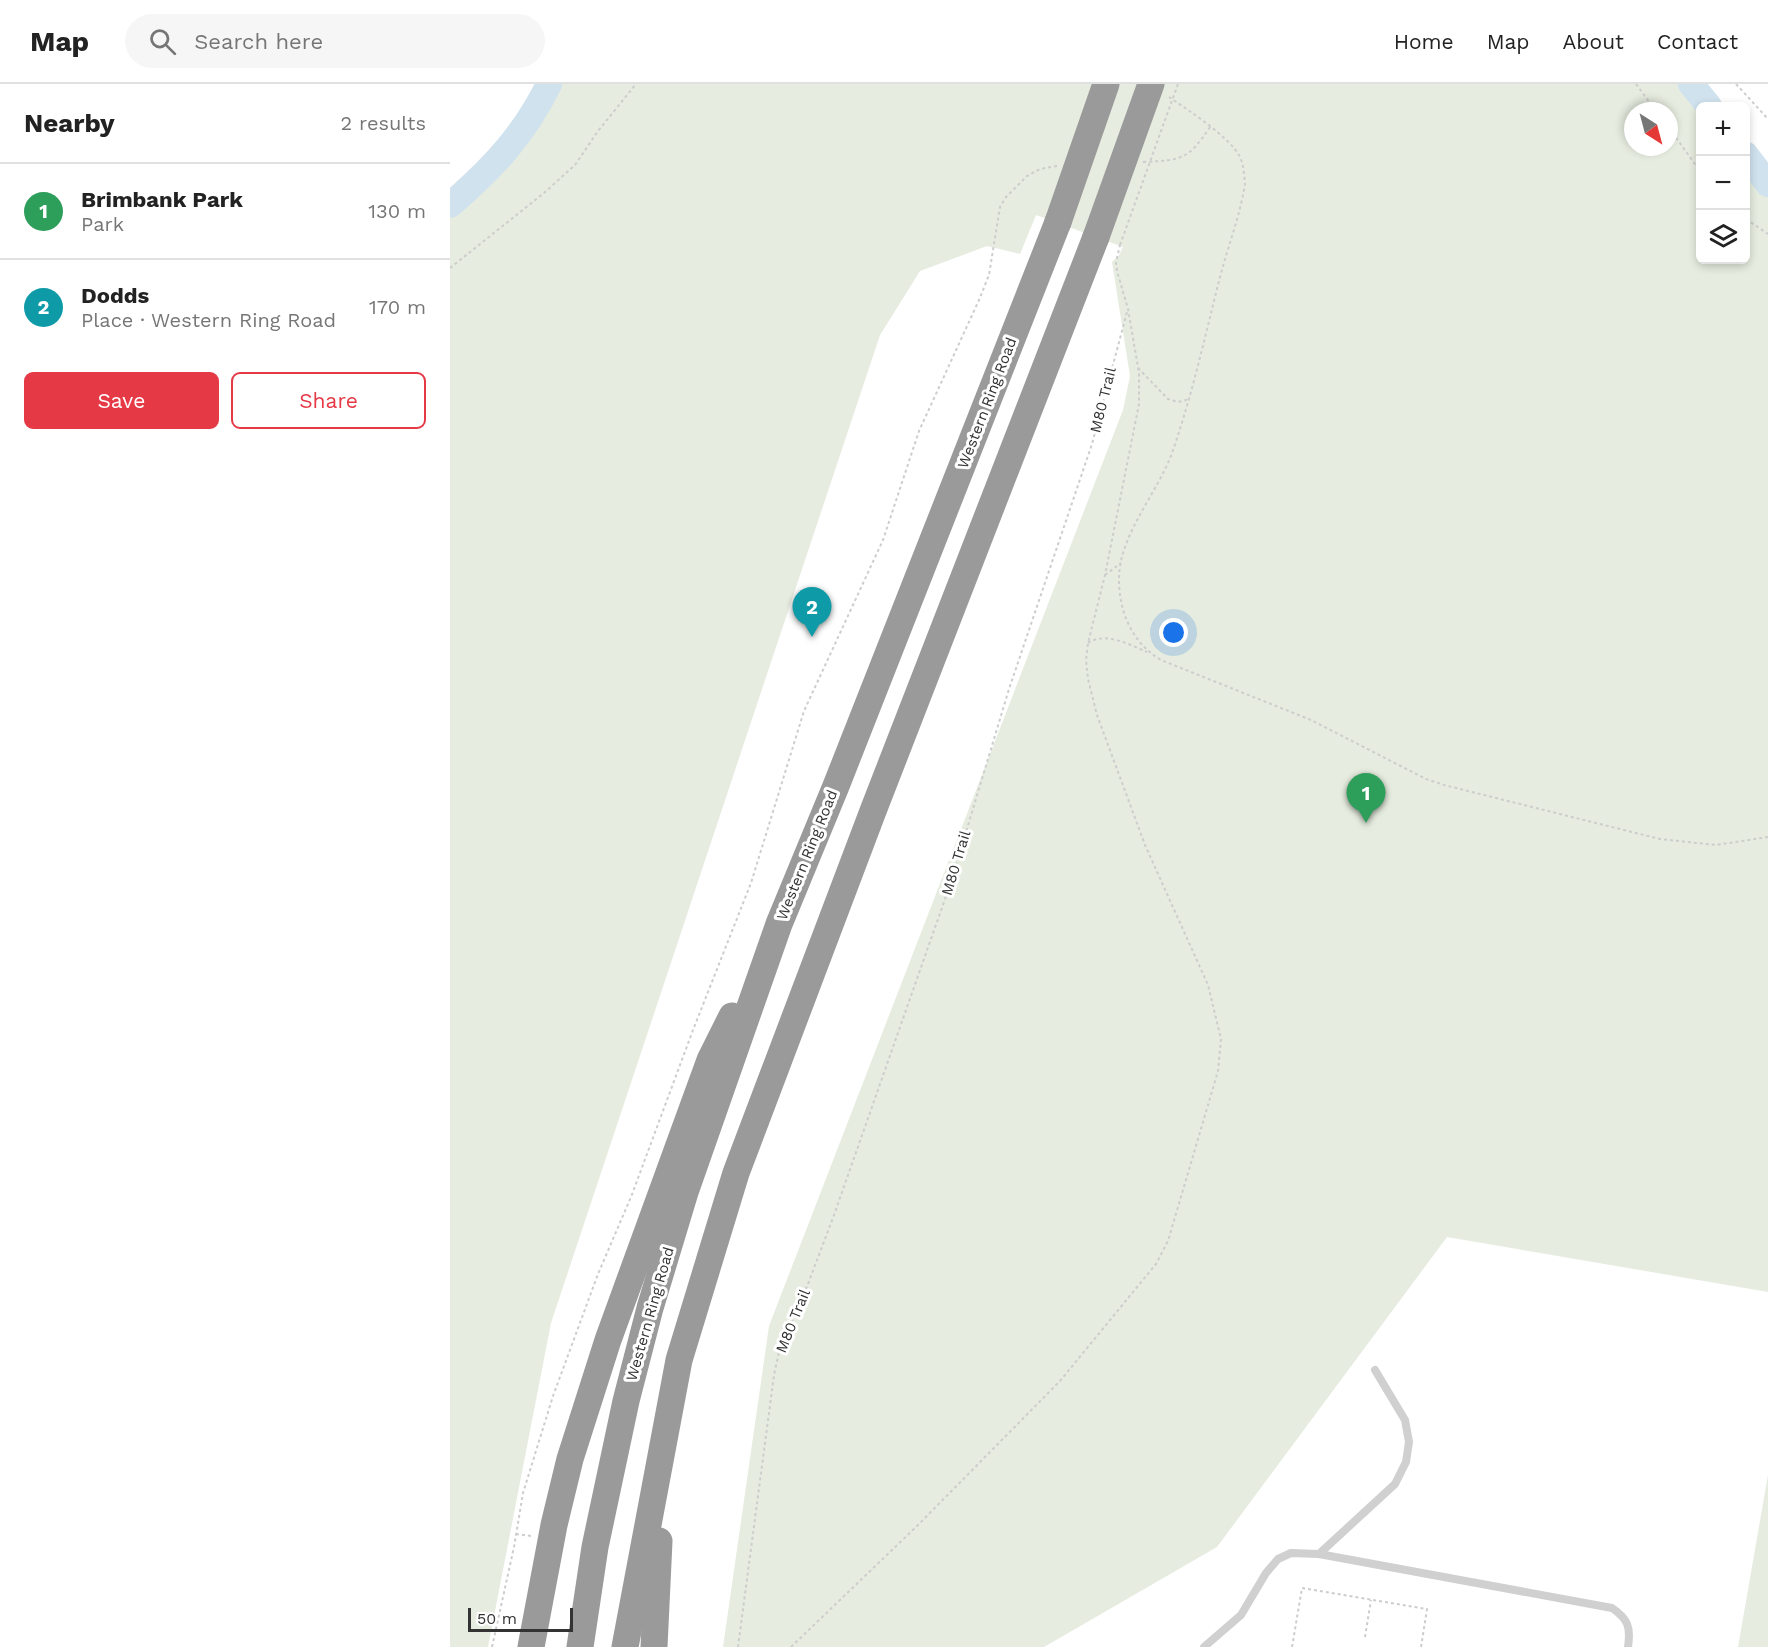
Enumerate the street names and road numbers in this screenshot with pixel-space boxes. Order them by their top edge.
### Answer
street label: Western Ring Road [954,335,1020,471]
street label: M80 Trail [1086,365,1120,435]
street label: Western Ring Road [773,787,841,923]
street label: M80 Trail [938,828,975,898]
street label: Western Ring Road [622,1245,678,1383]
street label: M80 Trail [772,1286,814,1355]

